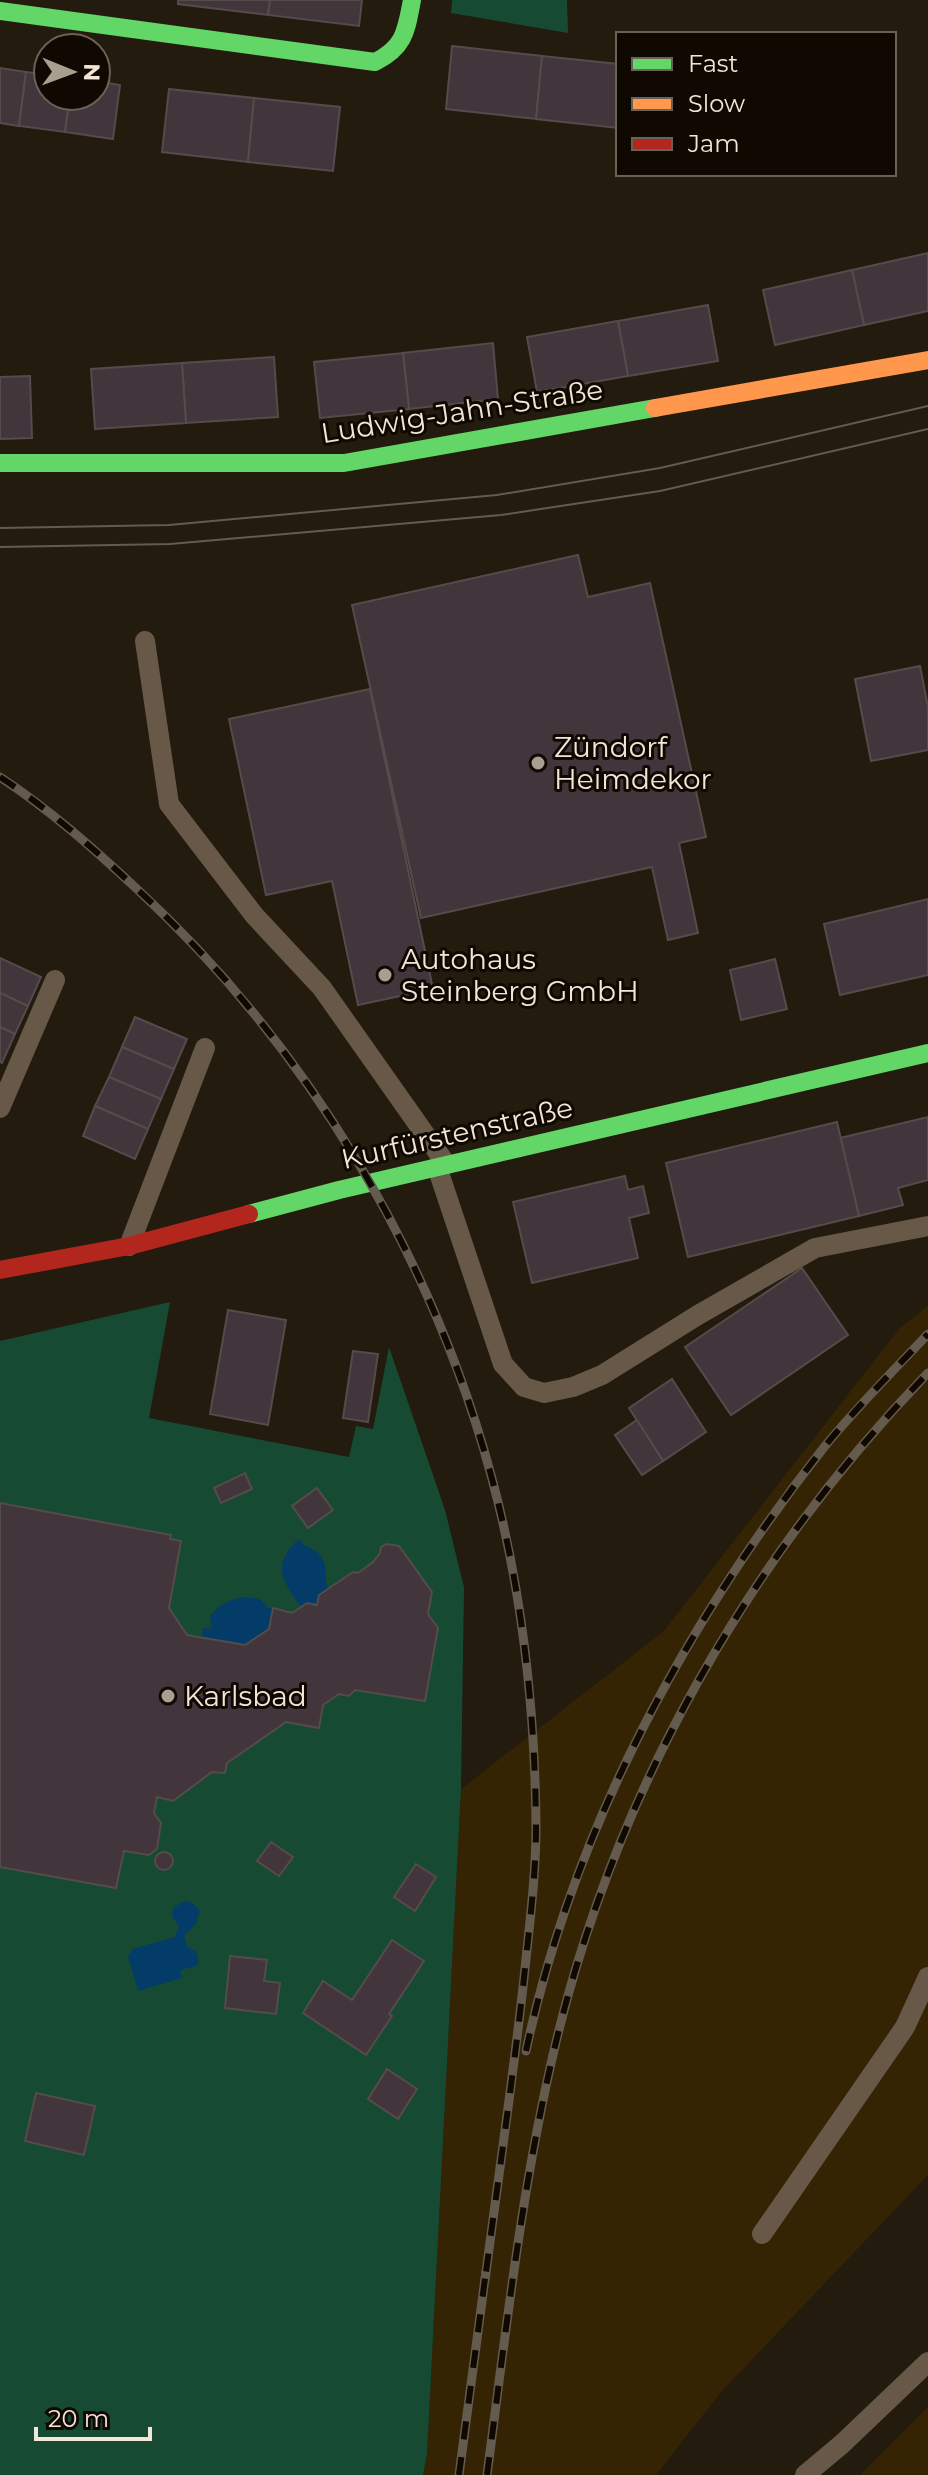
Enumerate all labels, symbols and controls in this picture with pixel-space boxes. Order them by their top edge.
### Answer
north arrow [32,32,112,112]
legend [616,32,896,176]
text: Fast [688,49,739,78]
text: N [78,63,105,81]
text: Slow [688,89,745,118]
text: Jam [687,129,740,158]
street label: Ludwig-Jahn-Straße [319,372,605,450]
place label: Zündorf Heimdekor [554,730,712,796]
marker: Zündorf Heimdekor [529,754,547,772]
place label: Autohaus Steinberg GmbH [401,942,639,1008]
marker: Autohaus Steinberg GmbH [376,966,394,984]
street label: Kurfürstenstraße [338,1090,576,1176]
place label: Karlsbad [184,1679,307,1713]
marker: Karlsbad [159,1687,177,1705]
scale bar [36,2391,150,2441]
text: 20 m [48,2404,109,2433]

